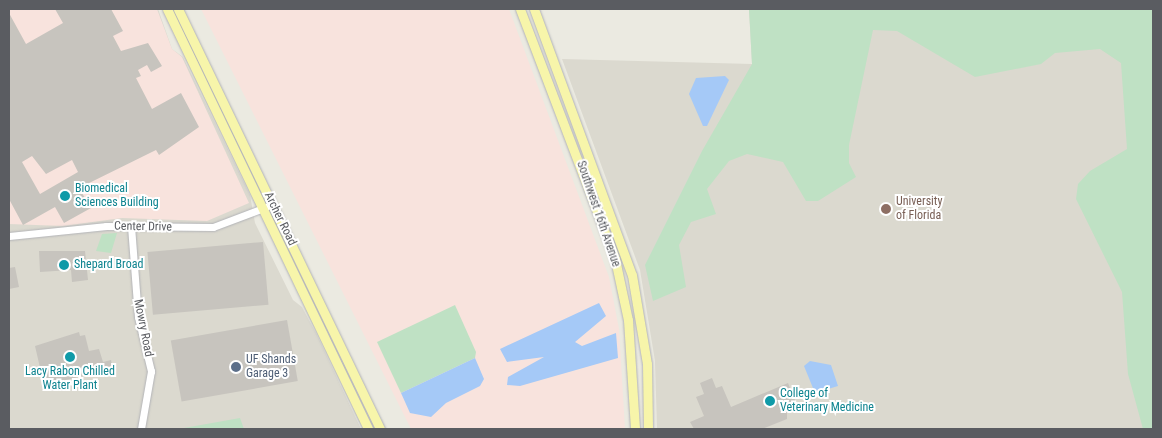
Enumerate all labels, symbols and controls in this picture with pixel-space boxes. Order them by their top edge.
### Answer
street label: Southwest 16th Avenue [573,159,623,269]
place label: Biomedical Sciences Building [75,182,159,210]
marker: Biomedical Sciences Building [59,190,71,202]
street label: Archer Road [261,190,299,248]
place label: University of Florida [896,195,942,223]
marker: University of Florida [880,203,892,215]
street label: Center Drive [114,219,172,235]
place label: Shepard Broad [74,258,143,272]
marker: Shepard Broad [58,259,70,271]
street label: Mowry Road [130,298,156,358]
marker: Lacy Rabon Chilled Water Plant [64,351,76,363]
place label: UF Shands Garage 3 [246,353,296,381]
marker: UF Shands Garage 3 [230,361,242,373]
place label: Lacy Rabon Chilled Water Plant [25,365,115,393]
place label: College of Veterinary Medicine [780,387,874,415]
marker: College of Veterinary Medicine [764,395,776,407]

